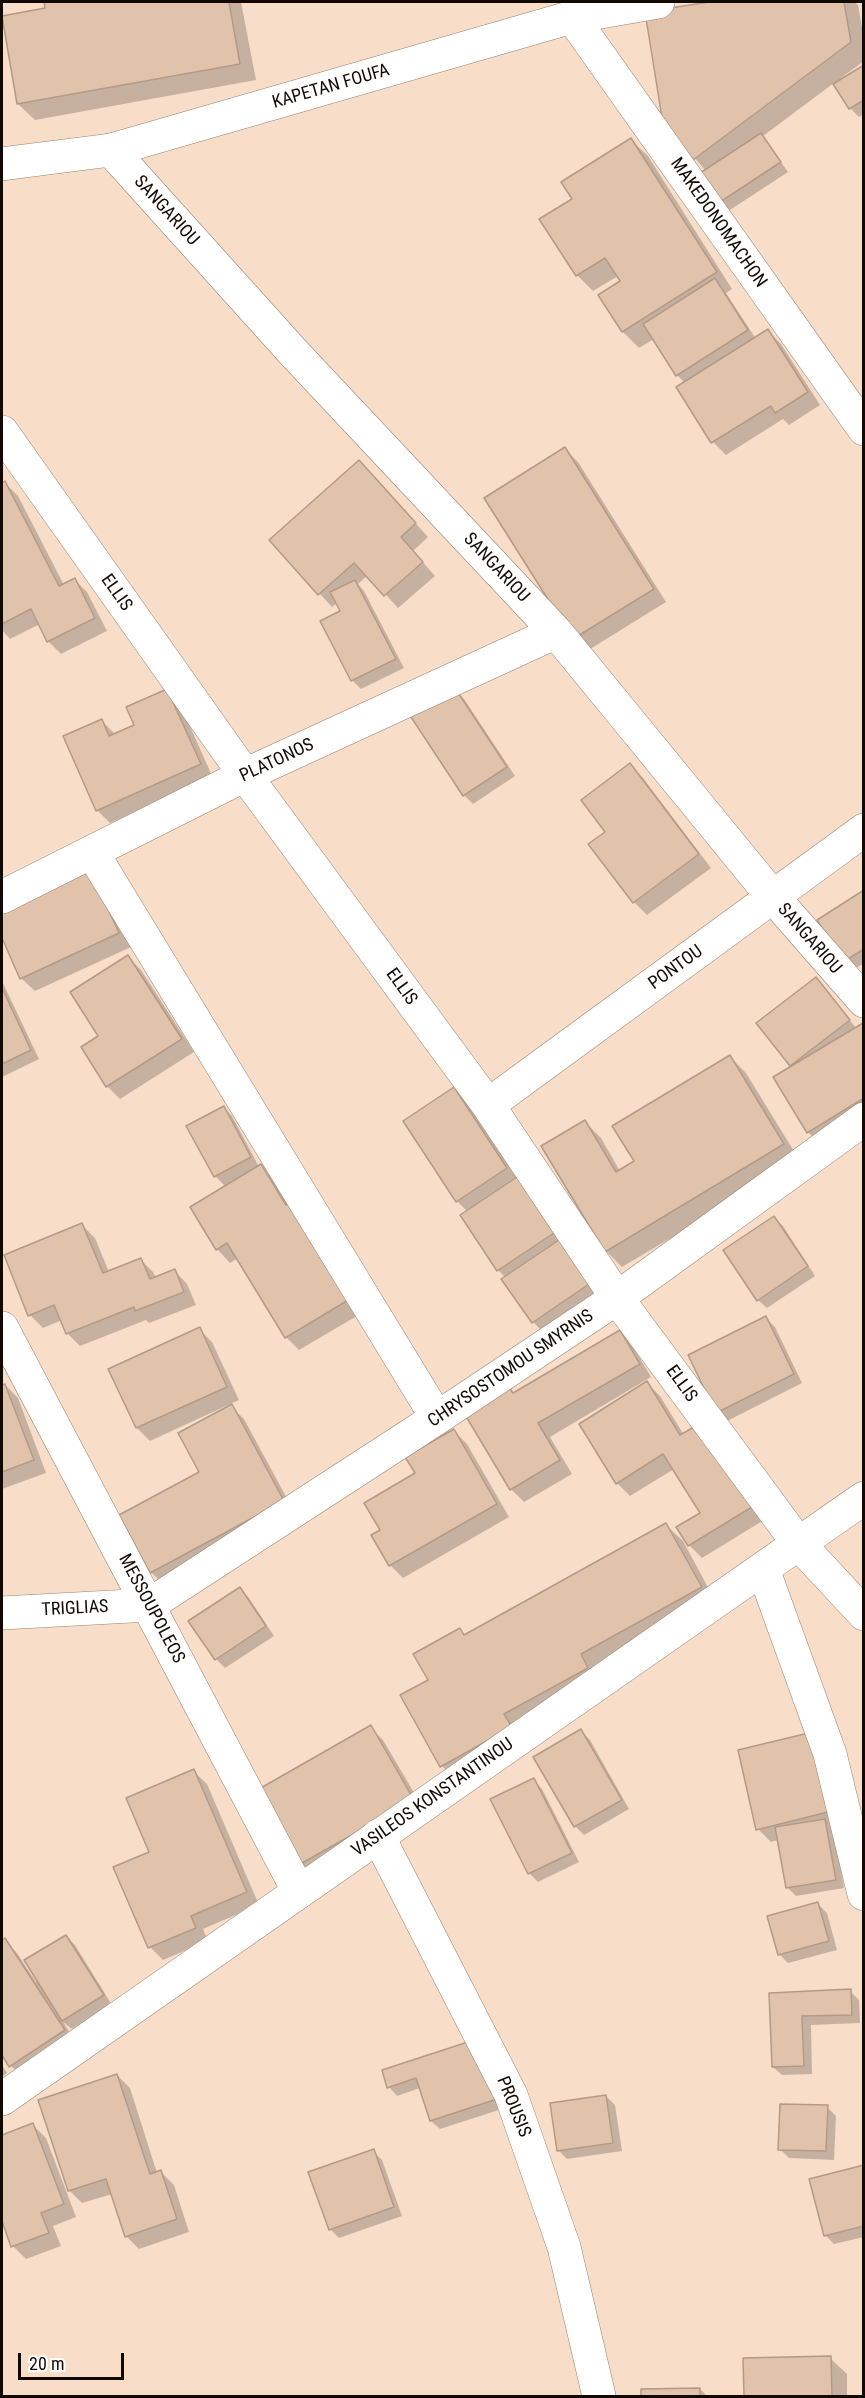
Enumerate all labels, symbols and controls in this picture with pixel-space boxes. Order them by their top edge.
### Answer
street label: KAPETAN FOUFA [270,60,392,114]
street label: MAKEDONOMACHON [665,154,771,292]
street label: SANGARIOU [129,171,203,251]
street label: SANGARIOU [458,529,534,607]
street label: ELLIS [96,570,136,616]
street label: PLATONOS [237,734,317,788]
street label: SANGARIOU [772,899,846,979]
street label: PONTOU [645,941,707,995]
street label: ELLIS [381,965,421,1009]
street label: CHRYSOSTOMOU SMYRNIS [424,1306,598,1432]
street label: ELLIS [661,1362,701,1406]
street label: MESSOUPOLEOS [113,1551,189,1667]
street label: TRIGLIAS [41,1596,109,1622]
street label: VASILEOS KONSTANTINOU [348,1734,518,1862]
street label: PROUSIS [491,2073,535,2141]
scale bar [21,2341,128,2379]
text: 20 m [29,2353,64,2374]

